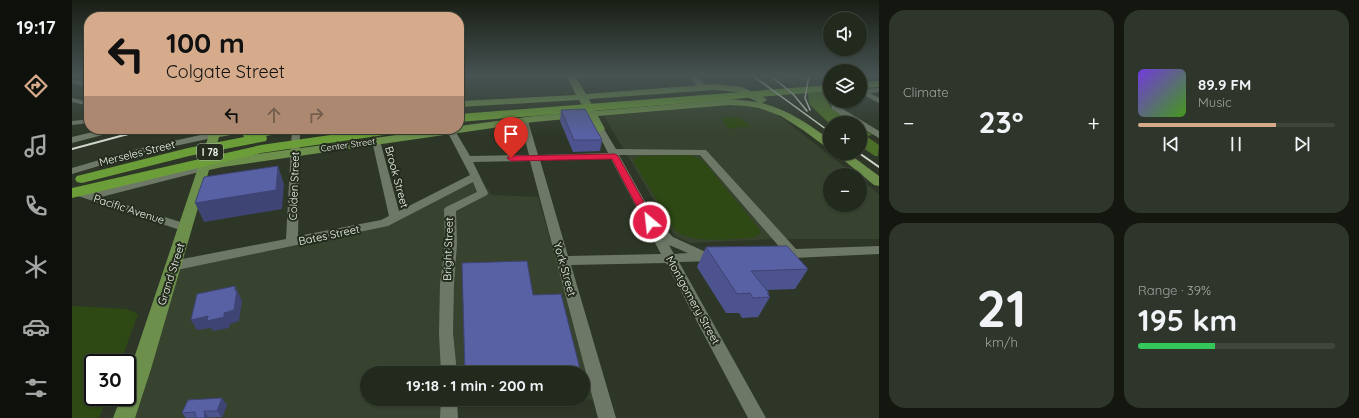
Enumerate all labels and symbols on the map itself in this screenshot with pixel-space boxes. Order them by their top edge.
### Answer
pin [494,117,528,158]
street label: Center Street [320,135,376,154]
street label: Merseles Street [98,137,177,169]
road number: I 78 [197,144,223,160]
street label: Brook Street [382,145,412,210]
street label: Colden Street [286,151,302,221]
street label: Pacific Avenue [92,191,166,227]
position arrow [629,201,671,243]
street label: Bright Street [440,217,456,281]
street label: Bates Street [297,222,361,248]
street label: York Street [551,240,579,298]
street label: Grand Street [154,241,188,307]
street label: Montgomery Street [663,253,723,347]
speed limit sign: 30 [84,354,136,406]

